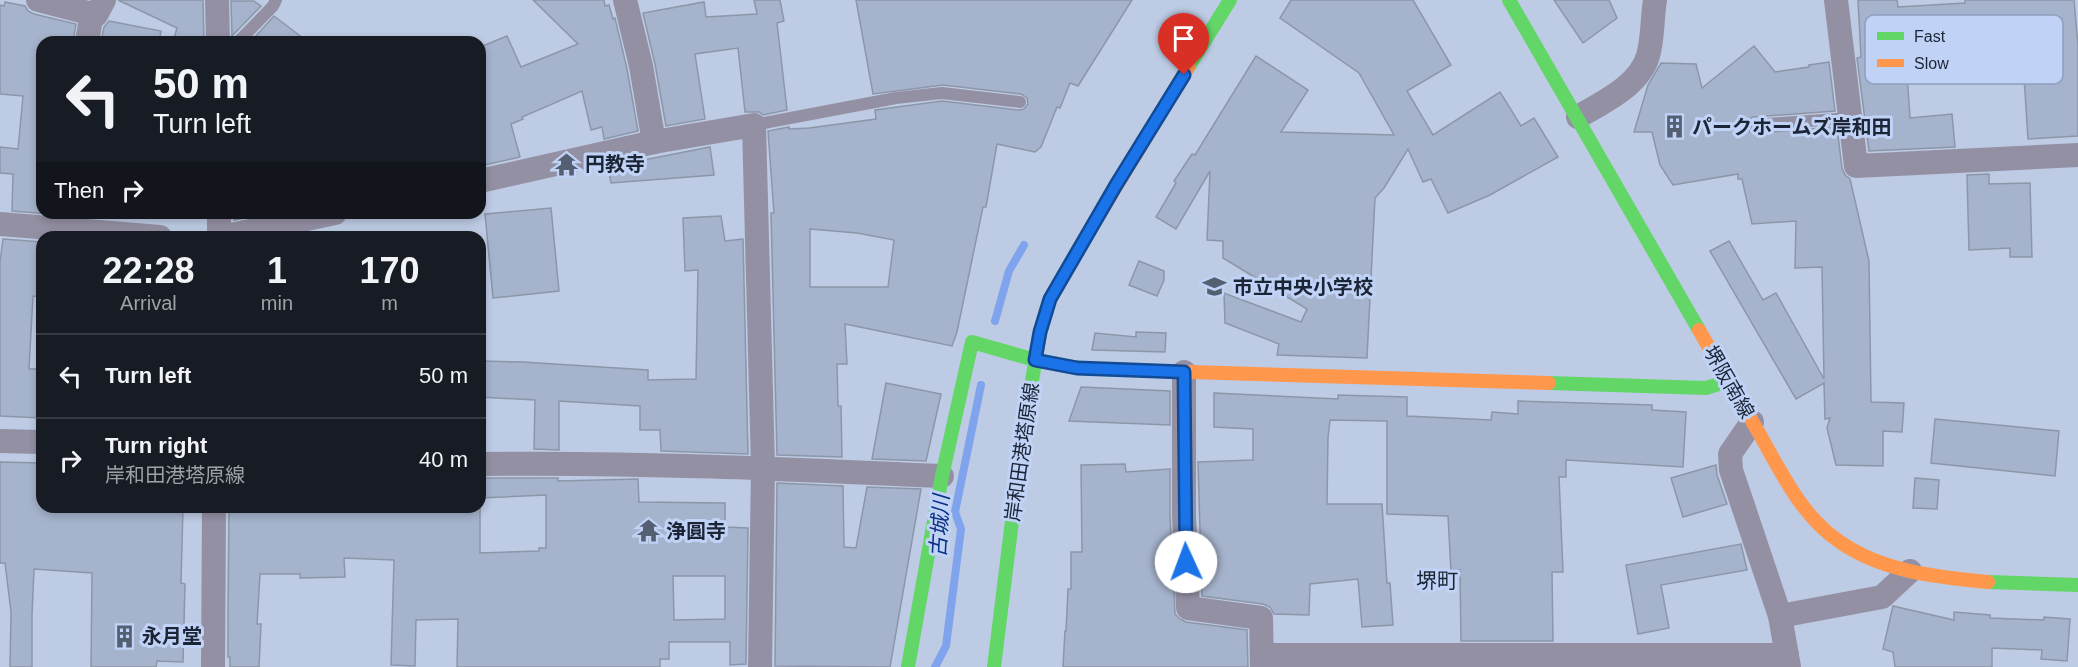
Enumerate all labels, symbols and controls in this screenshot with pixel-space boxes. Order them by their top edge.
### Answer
pin [1158,13,1209,75]
legend [1865,15,2063,84]
icon: arrive [1167,22,1200,55]
text: Fast [1914,28,1946,45]
text: Slow [1914,55,1949,72]
icon: left [54,60,132,138]
text: 50 m [153,60,249,107]
text: Turn left [153,109,251,139]
building icon: パークホームズ岸和田 [1661,114,1687,140]
place label: パークホームズ岸和田 [1692,116,1891,138]
temple icon: 円教寺 [554,151,580,177]
place label: 円教寺 [585,153,645,175]
icon: right [116,174,149,207]
text: Then [54,178,104,203]
text: 22:28 [102,250,194,291]
text: 1 [267,250,287,291]
text: 170 [359,250,420,291]
school or university icon: 市立中央小学校 [1202,274,1228,300]
place label: 市立中央小学校 [1233,276,1373,298]
text: Arrival [120,292,177,314]
text: min [261,292,293,314]
text: m [381,292,398,314]
street label: 堺阪南線 [1699,342,1759,422]
icon: left [54,360,87,393]
text: Turn left [105,363,191,388]
text: 50 m [419,363,468,388]
street label: 岸和田港塔原線 [1001,381,1043,523]
text: Turn right [105,433,207,458]
icon: right [54,444,87,477]
text: 40 m [419,447,468,472]
text: 岸和田港塔原線 [105,464,245,486]
water label: 古城川 [926,492,953,558]
temple icon: 浄圓寺 [635,518,661,544]
place label: 浄圓寺 [666,520,726,542]
position arrow [1154,530,1218,594]
district label: 堺町 [1416,569,1458,592]
building icon: 永月堂 [111,623,137,649]
place label: 永月堂 [142,625,202,647]

